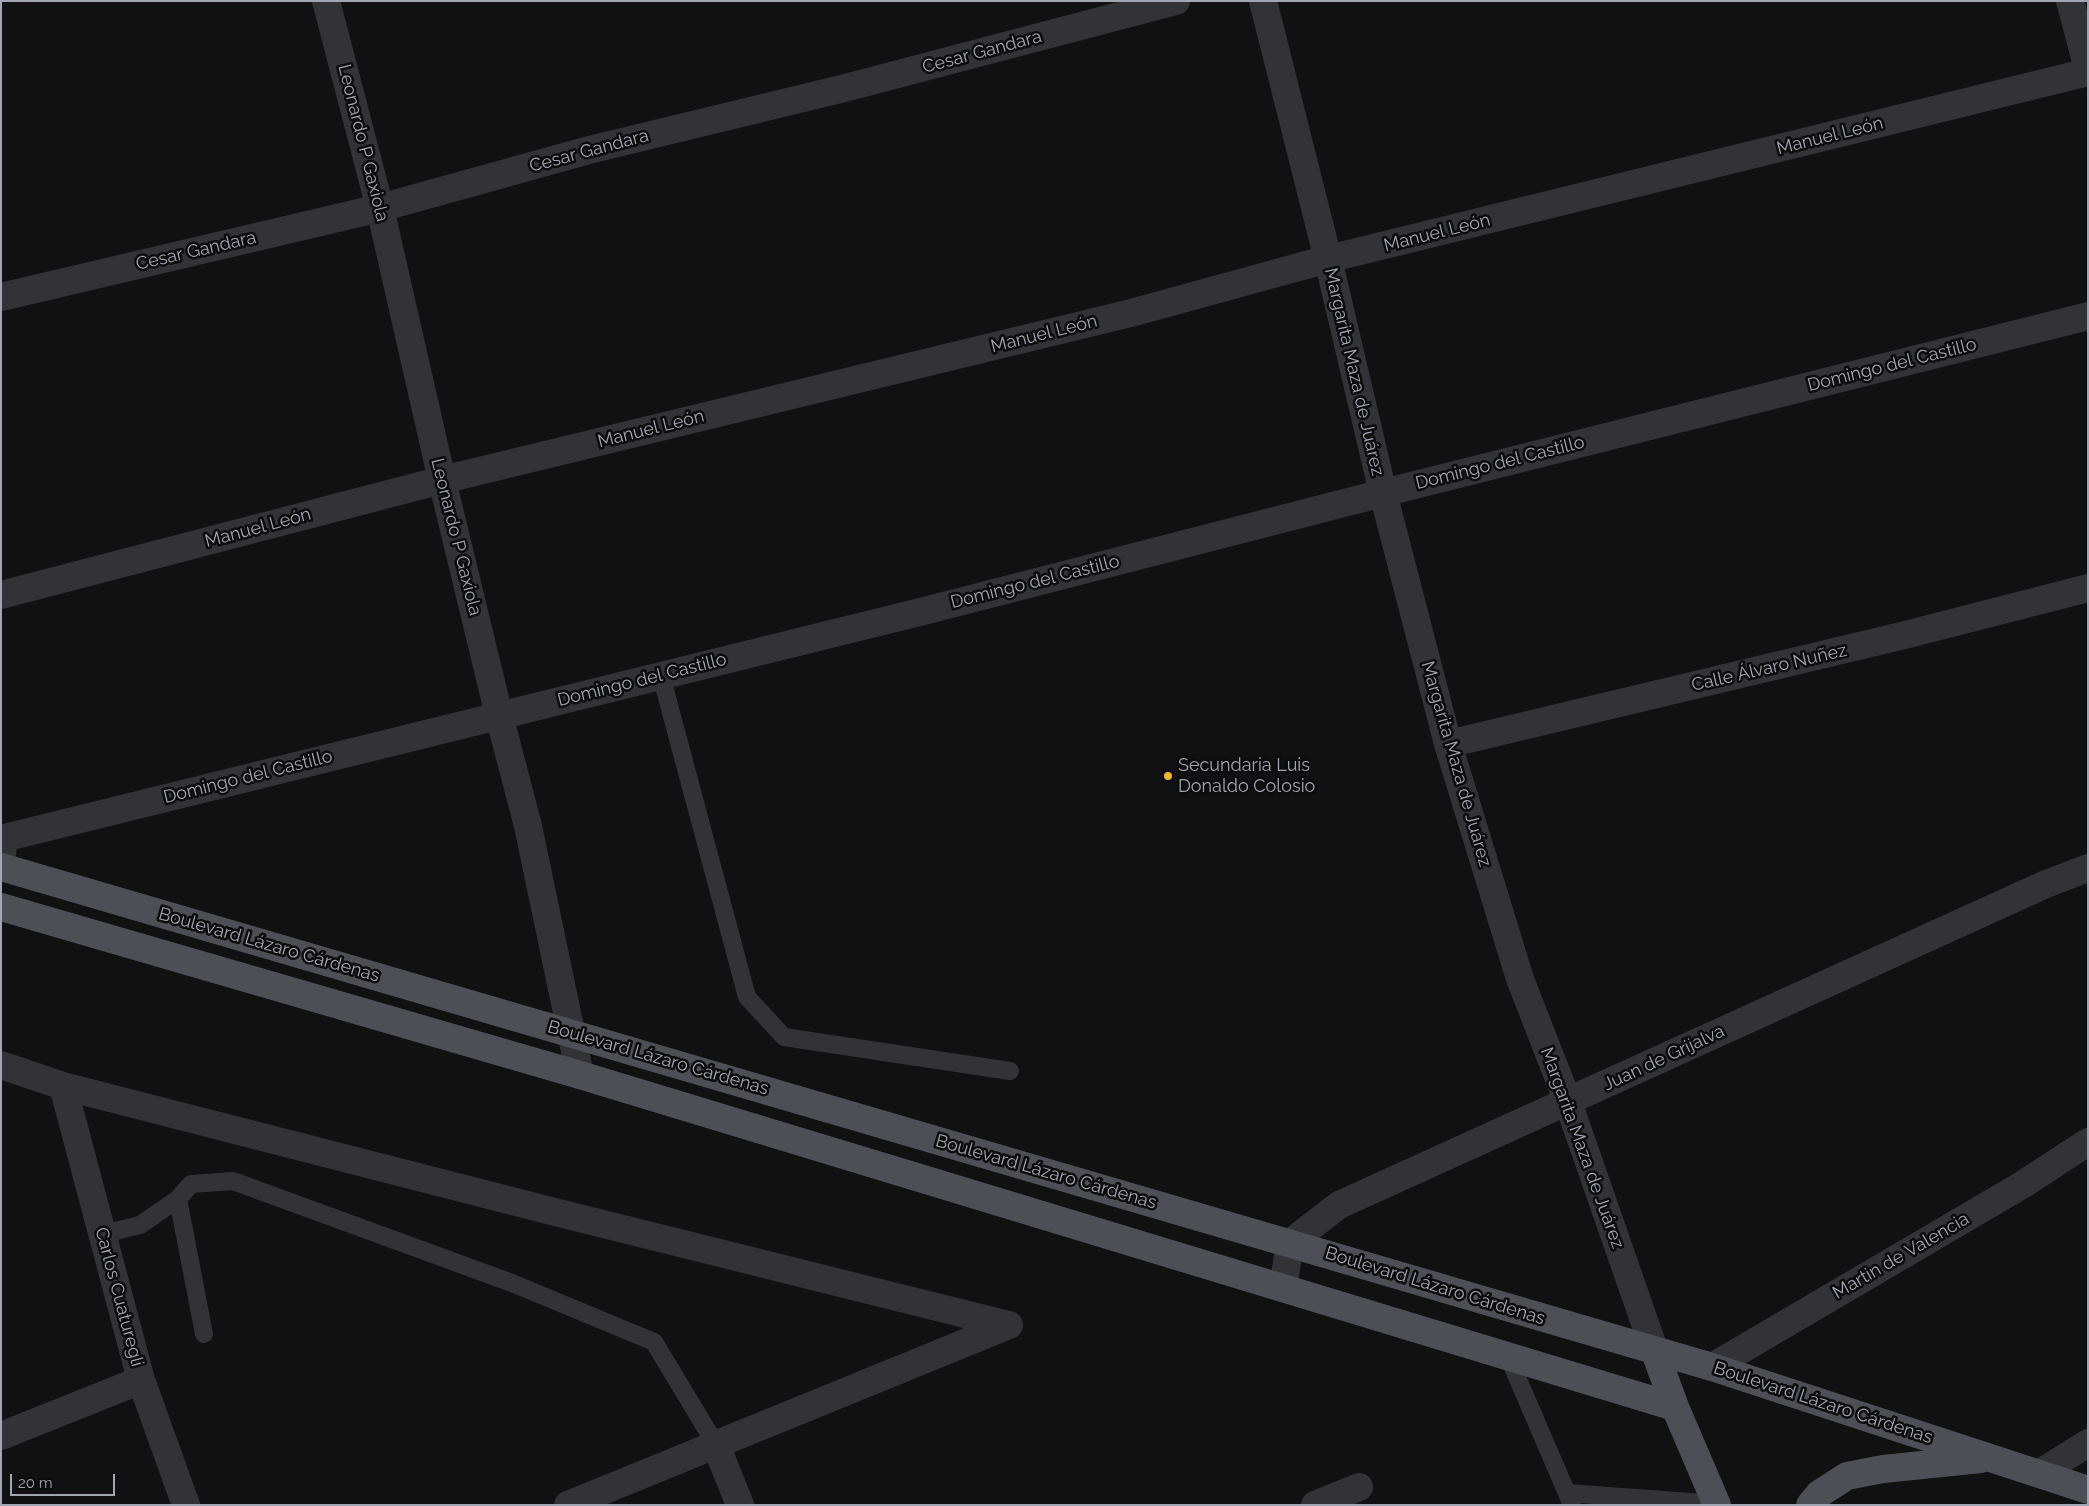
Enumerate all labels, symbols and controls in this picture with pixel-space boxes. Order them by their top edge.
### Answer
street label: Cesar Gandara [920,26,1044,78]
street label: Leonardo P Gaxiola [333,62,393,224]
street label: Manuel León [1775,112,1885,160]
street label: Cesar Gandara [527,125,651,177]
street label: Manuel León [1382,209,1492,257]
street label: Cesar Gandara [134,227,258,275]
street label: Margarita Maza de Juárez [1320,266,1388,478]
street label: Manuel León [989,310,1099,358]
street label: Domingo del Castillo [1805,334,1979,396]
street label: Manuel León [596,405,706,453]
street label: Domingo del Castillo [1413,432,1587,494]
street label: Leonardo P Gaxiola [426,456,486,618]
street label: Manuel León [203,503,313,553]
street label: Domingo del Castillo [948,551,1122,613]
street label: Calle Álvaro Nuñez [1689,640,1849,696]
street label: Domingo del Castillo [555,649,729,711]
street label: Margarita Maza de Juárez [1416,659,1496,869]
street label: Domingo del Castillo [161,746,335,808]
place label: Secundaria Luis Donaldo Colosio [1178,755,1315,798]
marker: Secundaria Luis Donaldo Colosio [1162,770,1174,782]
street label: Boulevard Lázaro Cárdenas [156,903,382,987]
street label: Boulevard Lázaro Cárdenas [545,1016,771,1100]
street label: Juan de Grijalva [1600,1020,1728,1096]
street label: Margarita Maza de Juárez [1535,1044,1629,1252]
street label: Boulevard Lázaro Cárdenas [933,1130,1159,1214]
street label: Martin de Valencia [1829,1208,1973,1304]
street label: Carlos Cuaturegli [90,1225,148,1369]
street label: Boulevard Lázaro Cárdenas [1322,1242,1548,1330]
street label: Boulevard Lázaro Cárdenas [1711,1357,1935,1449]
scale bar [12,1464,118,1496]
text: 20 m [18,1474,53,1492]

